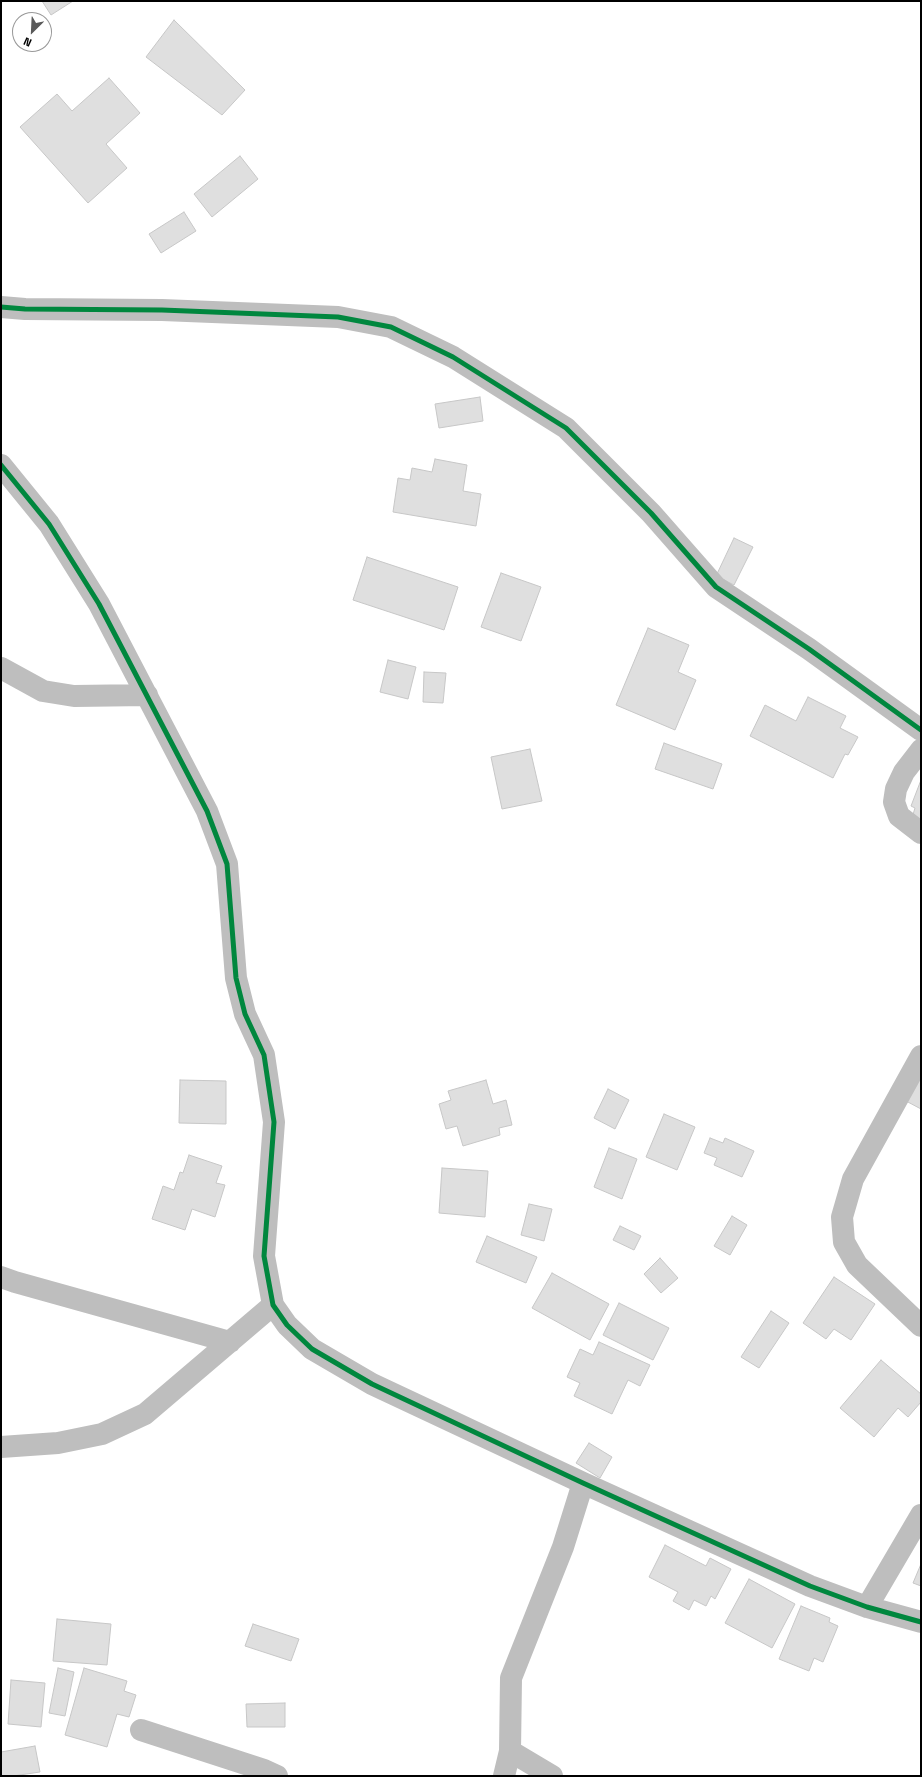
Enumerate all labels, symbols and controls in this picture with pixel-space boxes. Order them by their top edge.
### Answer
north arrow [12,12,52,52]
text: N [21,34,34,50]

